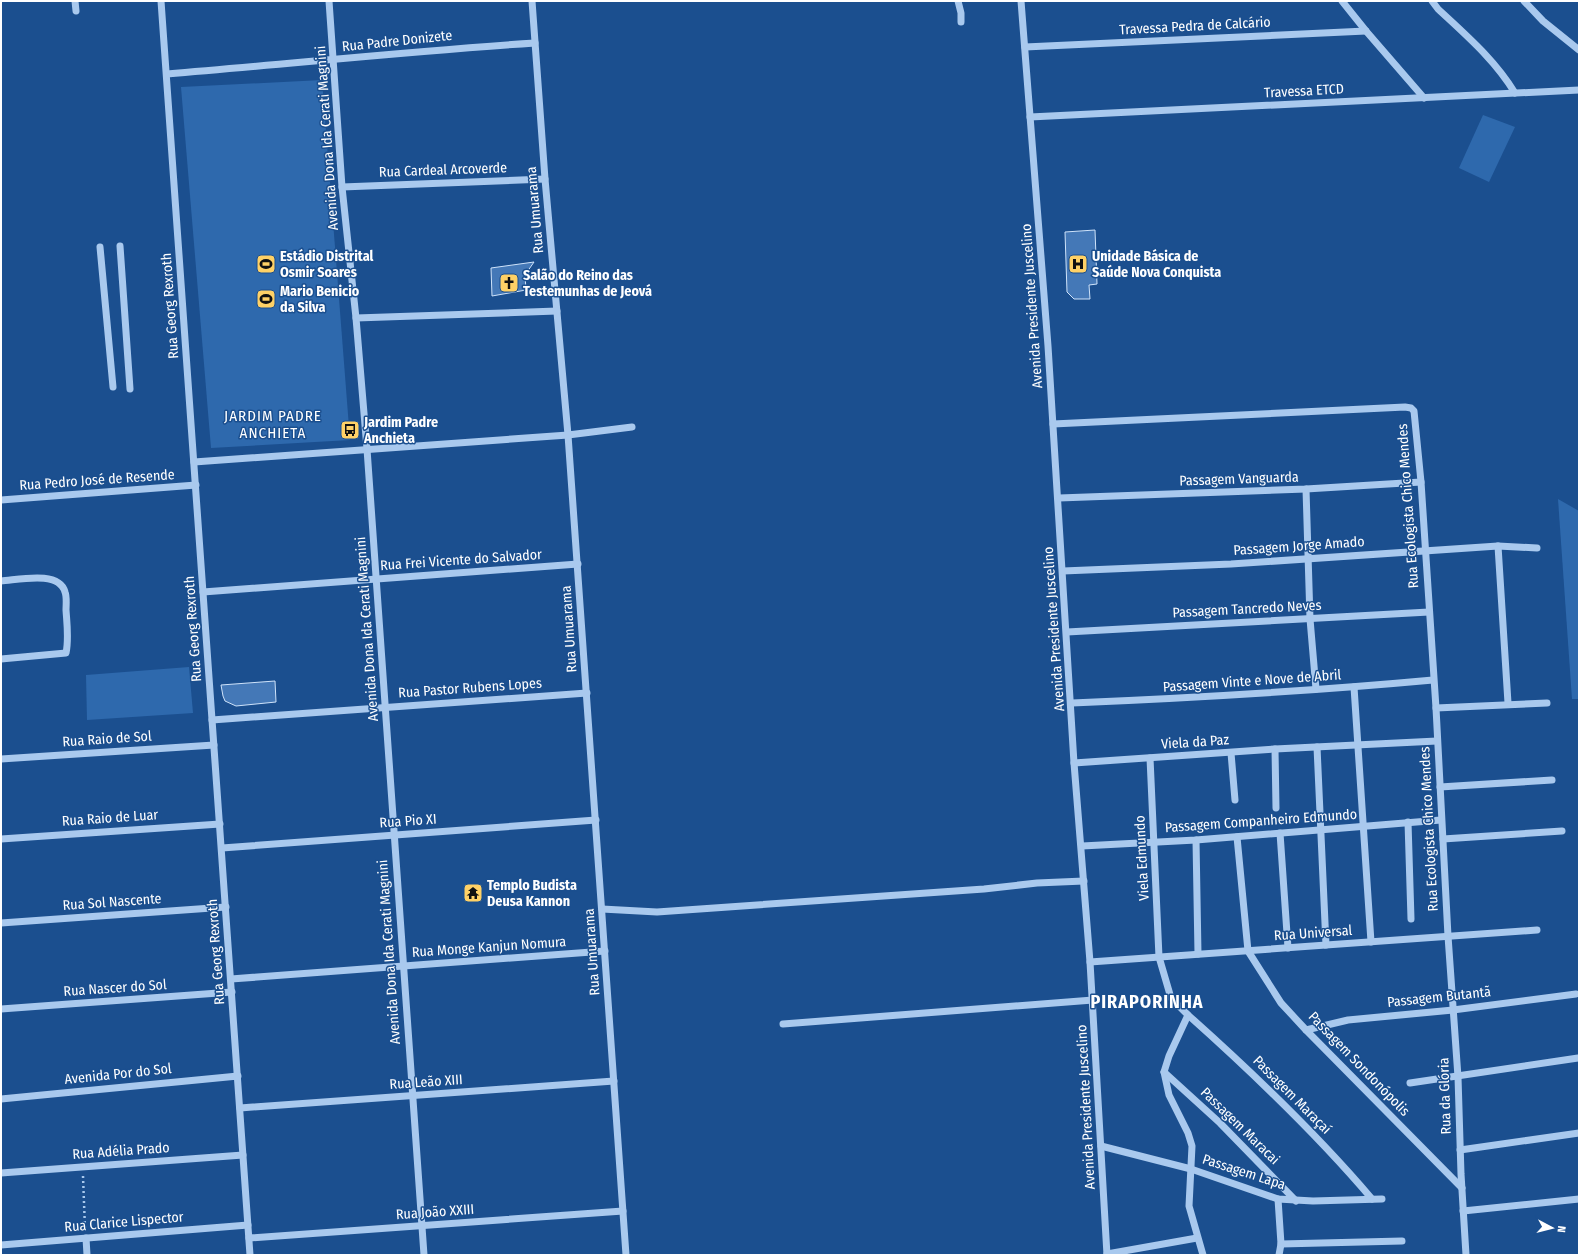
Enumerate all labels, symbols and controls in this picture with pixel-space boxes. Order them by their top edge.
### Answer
street label: Travessa Pedra de Calcário [1119,14,1271,38]
street label: Rua Padre Donizete [341,27,453,55]
street label: Avenida Dona Ida Cerati Magnini [312,45,342,231]
street label: Travessa ETCD [1264,80,1344,102]
street label: Rua Cardeal Arcoverde [379,159,508,181]
street label: Rua Umuarama [523,166,547,254]
street label: Avenida Presidente Juscelino [1018,223,1046,389]
place label: Estádio Distrital Osmir Soares [280,248,373,281]
place label: Unidade Básica de Saúde Nova Conquista [1092,248,1221,281]
street label: Rua Georg Rexroth [158,252,182,360]
sports icon: Estádio Distrital Osmir Soares [255,253,277,275]
hospital icon: Unidade Básica de Saúde Nova Conquista [1067,253,1089,275]
place label: Salão do Reino das Testemunhas de Jeová [523,267,652,300]
church icon: Salão do Reino das Testemunhas de Jeová [498,272,520,294]
place label: Mario Benicio da Silva [280,283,360,316]
sports icon: Mario Benicio da Silva [255,288,277,310]
district label: JARDIM PADRE ANCHIETA [224,407,322,442]
place label: Jardim Padre Anchieta [363,414,438,447]
bus stop icon: Jardim Padre Anchieta [339,419,361,441]
street label: Rua Ecologista Chico Mendes [1394,423,1422,589]
street label: Rua Pedro José de Resende [19,466,175,494]
street label: Passagem Vanguarda [1179,468,1299,490]
street label: Passagem Jorge Amado [1233,533,1365,559]
street label: Avenida Dona Ida Cerati Magnini [352,536,382,722]
street label: Rua Frei Vicente do Salvador [379,546,543,574]
street label: Avenida Presidente Juscelino [1040,546,1068,712]
street label: Rua Georg Rexroth [181,575,205,683]
street label: Rua Umuarama [557,585,581,673]
street label: Passagem Tancredo Neves [1172,597,1322,621]
street label: Passagem Vinte e Nove de Abril [1162,666,1342,696]
street label: Rua Pastor Rubens Lopes [398,675,542,701]
street label: Rua Raio de Sol [62,727,152,751]
street label: Viela da Paz [1160,731,1230,753]
street label: Rua Ecologista Chico Mendes [1416,746,1442,912]
street label: Rua Raio de Luar [61,806,159,830]
street label: Passagem Companheiro Edmundo [1164,806,1358,836]
street label: Rua Pio XI [379,811,437,831]
street label: Viela Edmundo [1131,815,1153,901]
street label: Avenida Dona Ida Cerati Magnini [374,859,404,1045]
place label: Templo Budista Deusa Kannon [487,877,577,910]
temple icon: Templo Budista Deusa Kannon [462,882,484,904]
street label: Rua Sol Nascente [62,890,162,914]
street label: Rua Georg Rexroth [204,898,228,1006]
street label: Rua Umuarama [580,908,604,996]
street label: Rua Universal [1273,922,1353,944]
street label: Rua Monge Kanjun Nomura [411,933,567,961]
street label: Rua Nascer do Sol [63,976,167,1000]
street label: Passagem Butantã [1386,983,1492,1011]
district label: PIRAPORINHA [1090,991,1204,1013]
street label: Passagem Sondonópolis [1305,1008,1413,1120]
street label: Avenida Presidente Juscelino [1073,1024,1099,1190]
street label: Passagem Maraçaí [1249,1052,1335,1138]
street label: Rua da Glória [1435,1057,1455,1135]
street label: Avenida Por do Sol [64,1060,173,1088]
street label: Rua Leão XIII [389,1071,463,1093]
street label: Passagem Maracai [1197,1084,1283,1168]
street label: Rua Adélia Prado [72,1139,170,1163]
street label: Passagem Lapa [1200,1151,1288,1193]
street label: Rua João XXIII [395,1201,475,1223]
street label: Rua Clarice Lispector [64,1208,184,1236]
north arrow [1532,1208,1572,1248]
text: N [1555,1225,1568,1233]

